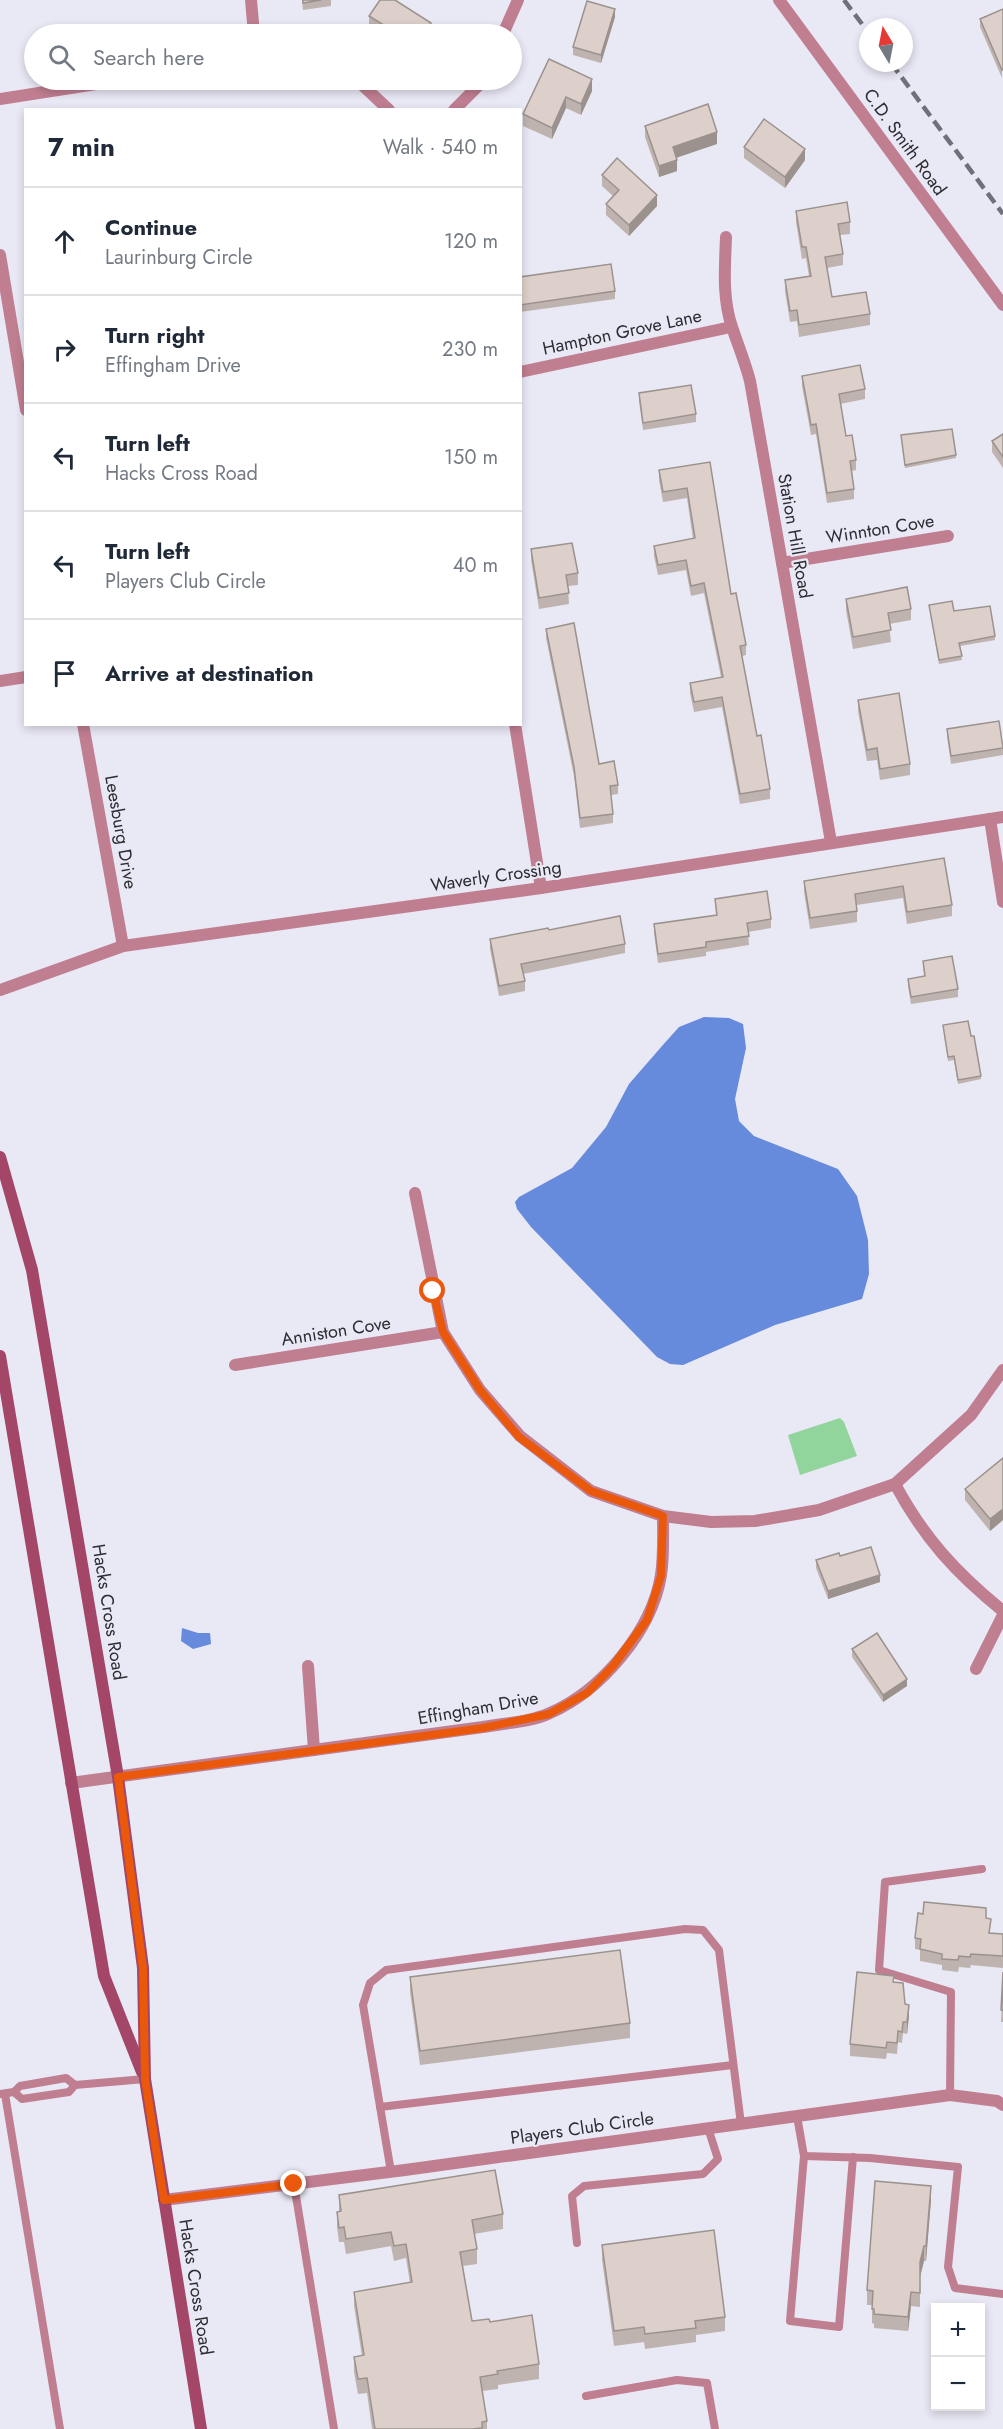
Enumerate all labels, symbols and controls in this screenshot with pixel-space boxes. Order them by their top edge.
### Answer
north arrow [859,18,913,72]
search box [24,24,522,90]
icon: search [45,41,78,74]
text: Search here [93,41,204,73]
street label: C.D. Smith Road [857,83,953,201]
text: 7 min [48,128,115,166]
text: Walk · 540 m [383,133,498,162]
text: Continue [105,211,197,243]
icon: ahead [48,225,81,258]
text: 120 m [444,227,498,256]
text: Laurinburg Circle [105,243,252,272]
street label: Hampton Grove Lane [540,302,704,362]
text: Turn right [105,319,205,351]
icon: right [48,333,81,366]
text: 230 m [442,335,498,364]
text: Effingham Drive [105,351,241,380]
text: Turn left [105,427,190,459]
icon: left [48,441,81,474]
text: 150 m [444,443,498,472]
text: Hacks Cross Road [105,459,258,488]
street label: Station Hill Road [771,471,819,601]
street label: Winnton Cove [824,508,936,550]
text: Turn left [105,535,190,567]
icon: left [48,549,81,582]
text: 40 m [453,551,498,580]
text: Players Club Circle [105,567,266,596]
icon: arrive [48,657,81,690]
text: Arrive at destination [105,657,314,689]
street label: Leesburg Drive [98,773,144,891]
street label: Waverly Crossing [429,854,563,898]
route start [419,1277,445,1303]
street label: Anniston Cove [279,1310,393,1352]
street label: Hacks Cross Road [85,1542,133,1682]
street label: Effingham Drive [416,1685,540,1731]
street label: Players Club Circle [508,2105,656,2151]
route end [280,2170,306,2196]
street label: Hacks Cross Road [172,2217,220,2357]
map controls [931,2303,985,2411]
button: + [931,2303,985,2357]
button: − [931,2357,985,2411]

